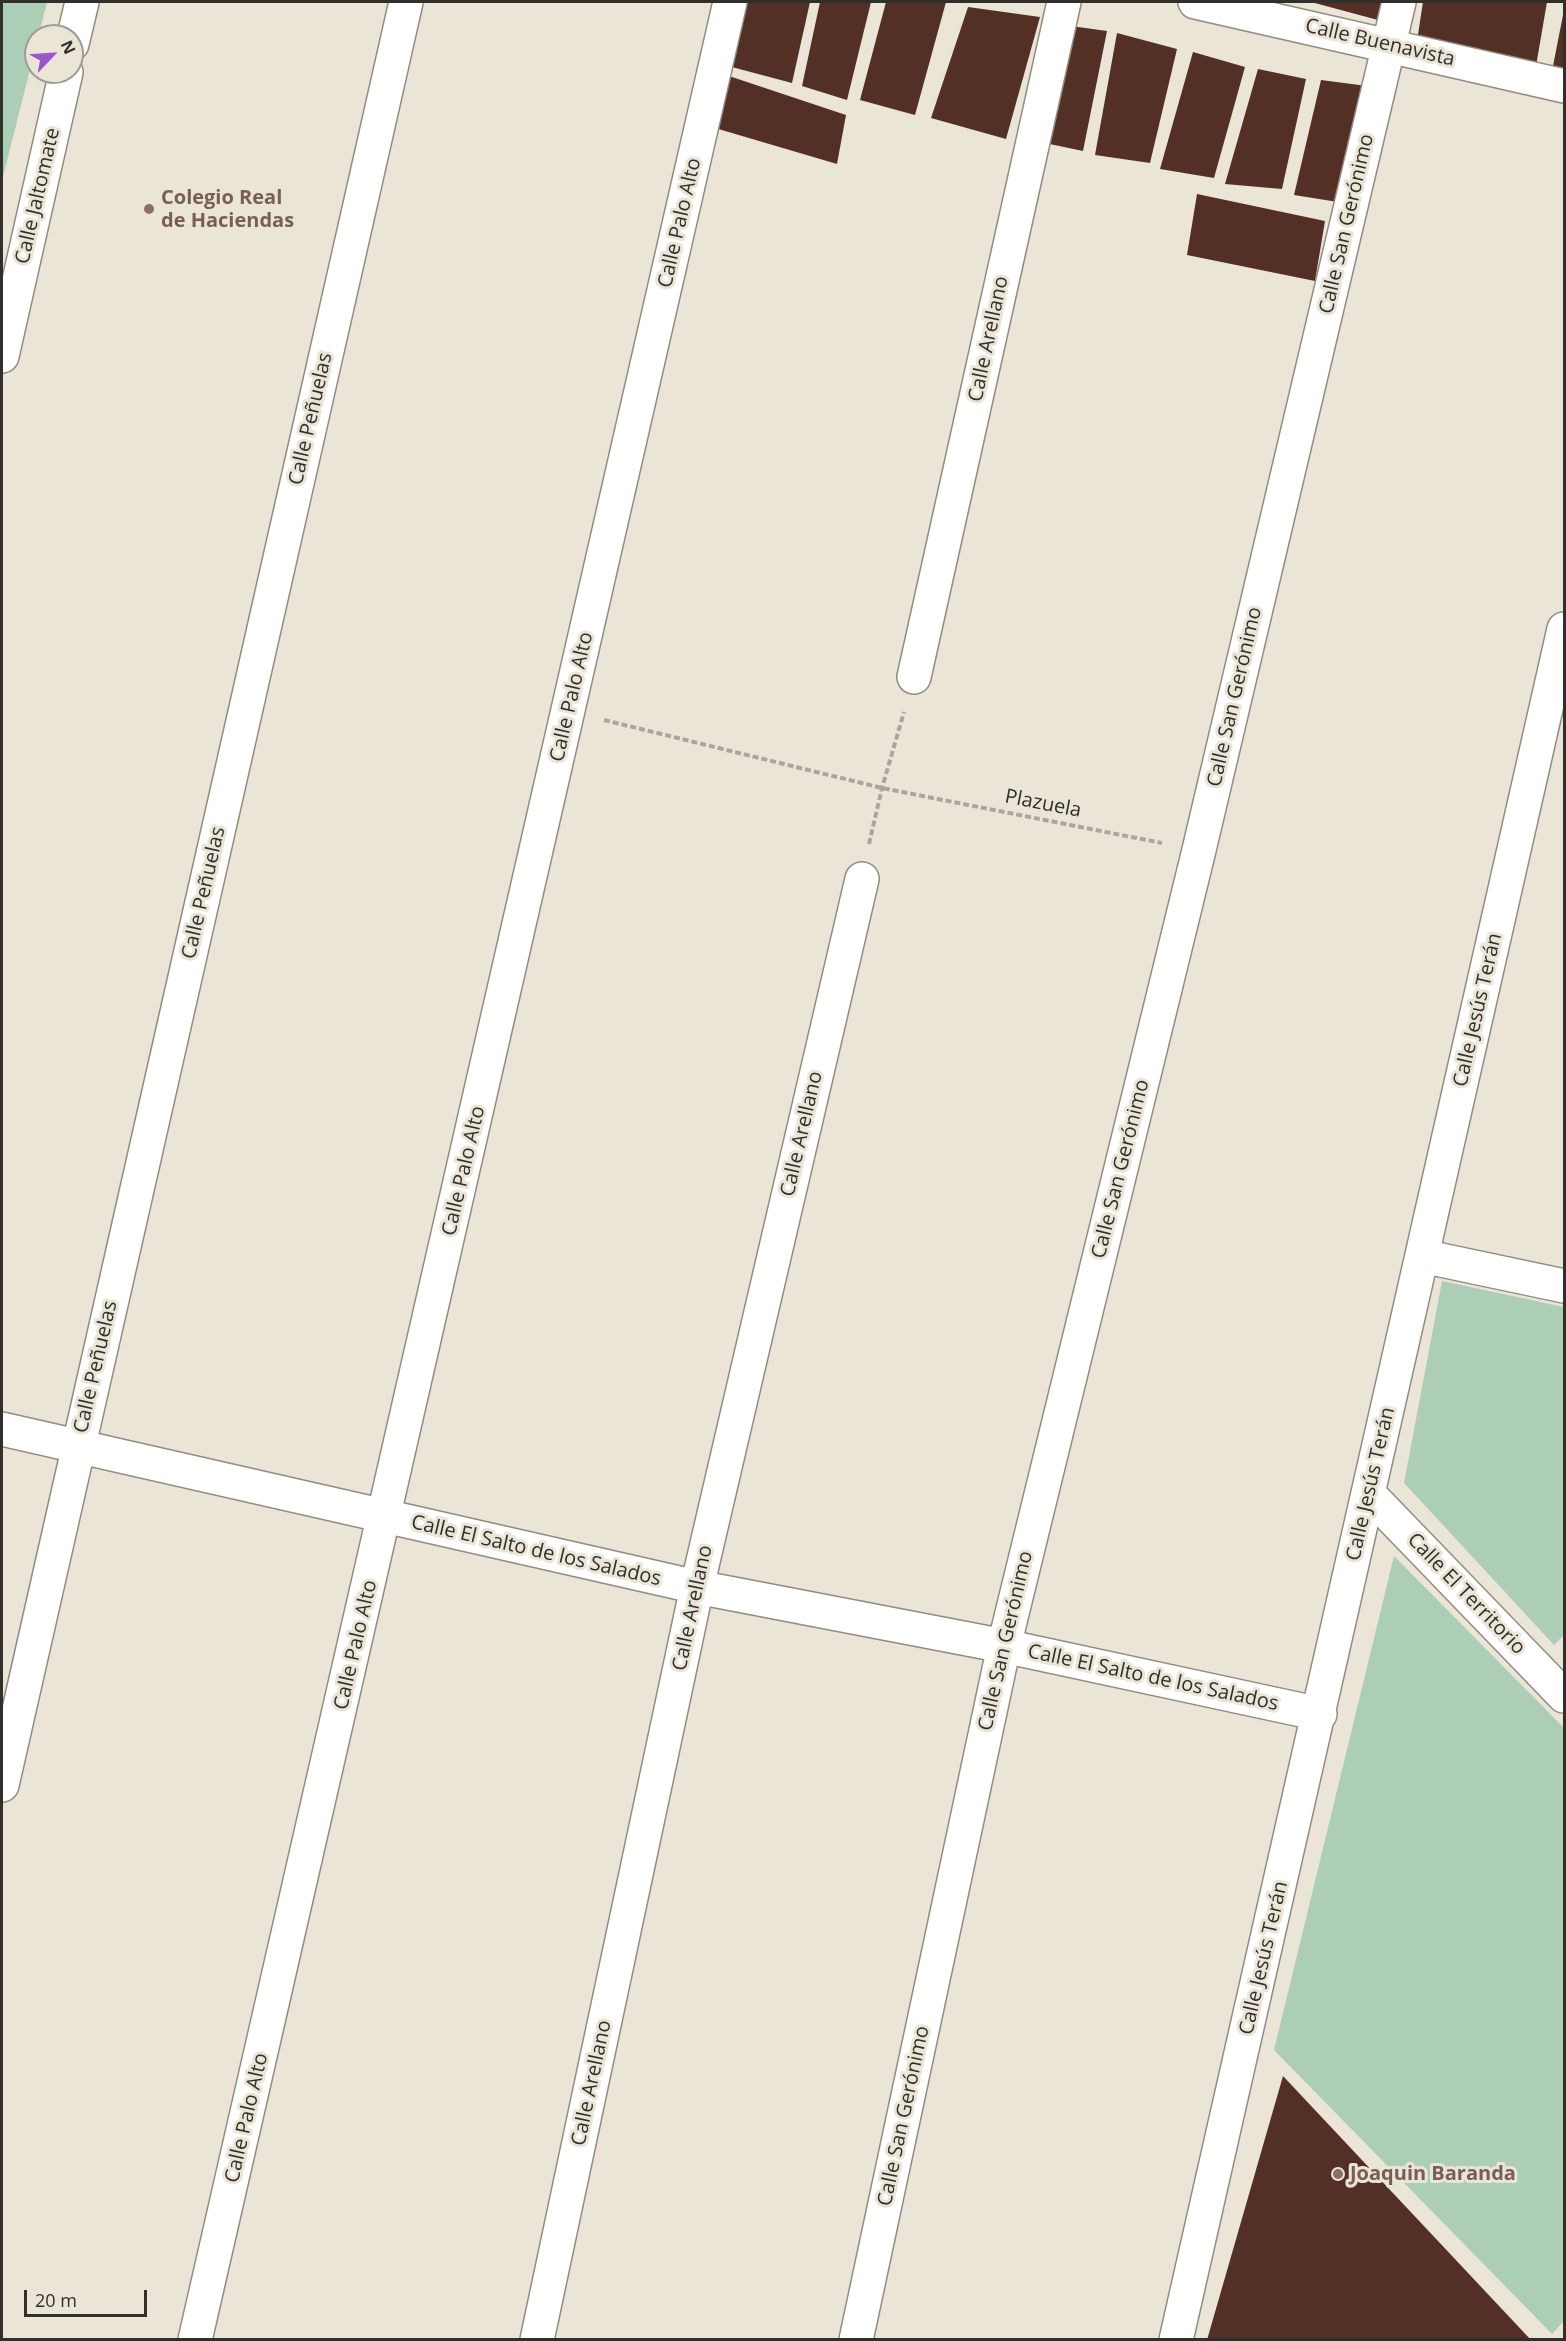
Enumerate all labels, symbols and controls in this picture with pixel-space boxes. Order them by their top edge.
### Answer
street label: Calle Buenavista [1303,14,1457,72]
north arrow [24,24,84,84]
text: N [56,37,81,58]
street label: Calle Jaltomate [11,126,65,266]
street label: Calle San Gerónimo [1315,132,1379,316]
street label: Calle Palo Alto [653,156,707,290]
place label: Colegio Real de Haciendas [161,186,294,233]
marker: Colegio Real de Haciendas [142,202,156,216]
street label: Calle Arellano [964,274,1014,404]
street label: Calle Peñuelas [284,351,338,487]
street label: Calle San Gerónimo [1203,605,1267,789]
street label: Calle Palo Alto [545,630,599,764]
street label: Plazuela [1003,785,1083,823]
street label: Calle Peñuelas [177,825,231,961]
street label: Calle Jesús Terán [1449,931,1507,1089]
street label: Calle Arellano [776,1069,828,1199]
street label: Calle San Gerónimo [1087,1077,1155,1261]
street label: Calle Palo Alto [437,1104,491,1238]
street label: Calle Peñuelas [69,1299,123,1435]
street label: Calle Jesús Terán [1342,1405,1400,1563]
street label: Calle El Salto de los Salados [409,1511,663,1591]
street label: Calle El Territorio [1402,1528,1530,1660]
street label: Calle Arellano [668,1543,718,1673]
street label: Calle San Gerónimo [974,1549,1038,1733]
street label: Calle Palo Alto [329,1578,383,1712]
street label: Calle El Salto de los Salados [1026,1640,1280,1716]
street label: Calle Jesús Terán [1235,1879,1293,2037]
street label: Calle Arellano [567,2018,617,2148]
street label: Calle San Gerónimo [873,2024,935,2208]
street label: Calle Palo Alto [220,2051,274,2185]
place label: Joaquin Baranda [1350,2162,1516,2186]
marker: Joaquin Baranda [1331,2167,1345,2181]
scale bar [27,2278,150,2316]
text: 20 m [35,2288,77,2312]

